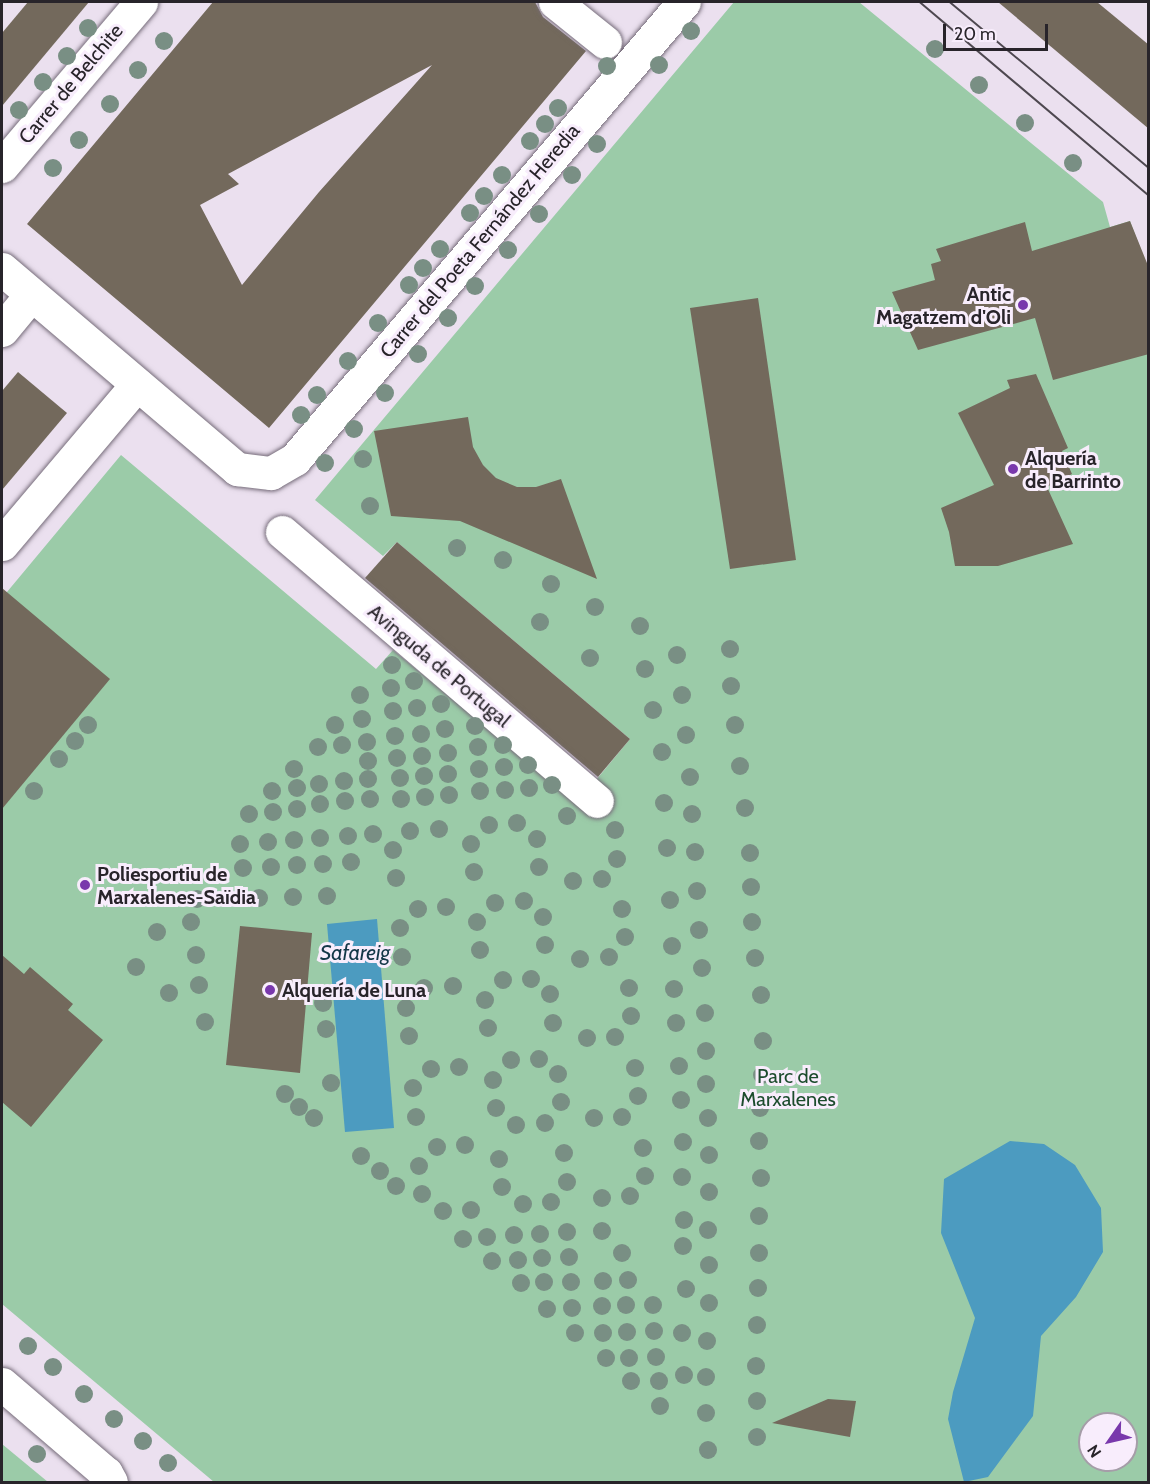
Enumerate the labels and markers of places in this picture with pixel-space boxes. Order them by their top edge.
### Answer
place label: Antic Magatzem d'Oli [876,282,1011,329]
marker: Antic Magatzem d'Oli [1016,298,1030,312]
place label: Alquería de Barrinto [1025,446,1121,493]
marker: Alquería de Barrinto [1006,462,1020,476]
place label: Poliesportiu de Marxalenes-Saïdia [97,862,256,909]
marker: Poliesportiu de Marxalenes-Saïdia [78,878,92,892]
place label: Alquería de Luna [282,978,426,1002]
marker: Alquería de Luna [263,983,277,997]

